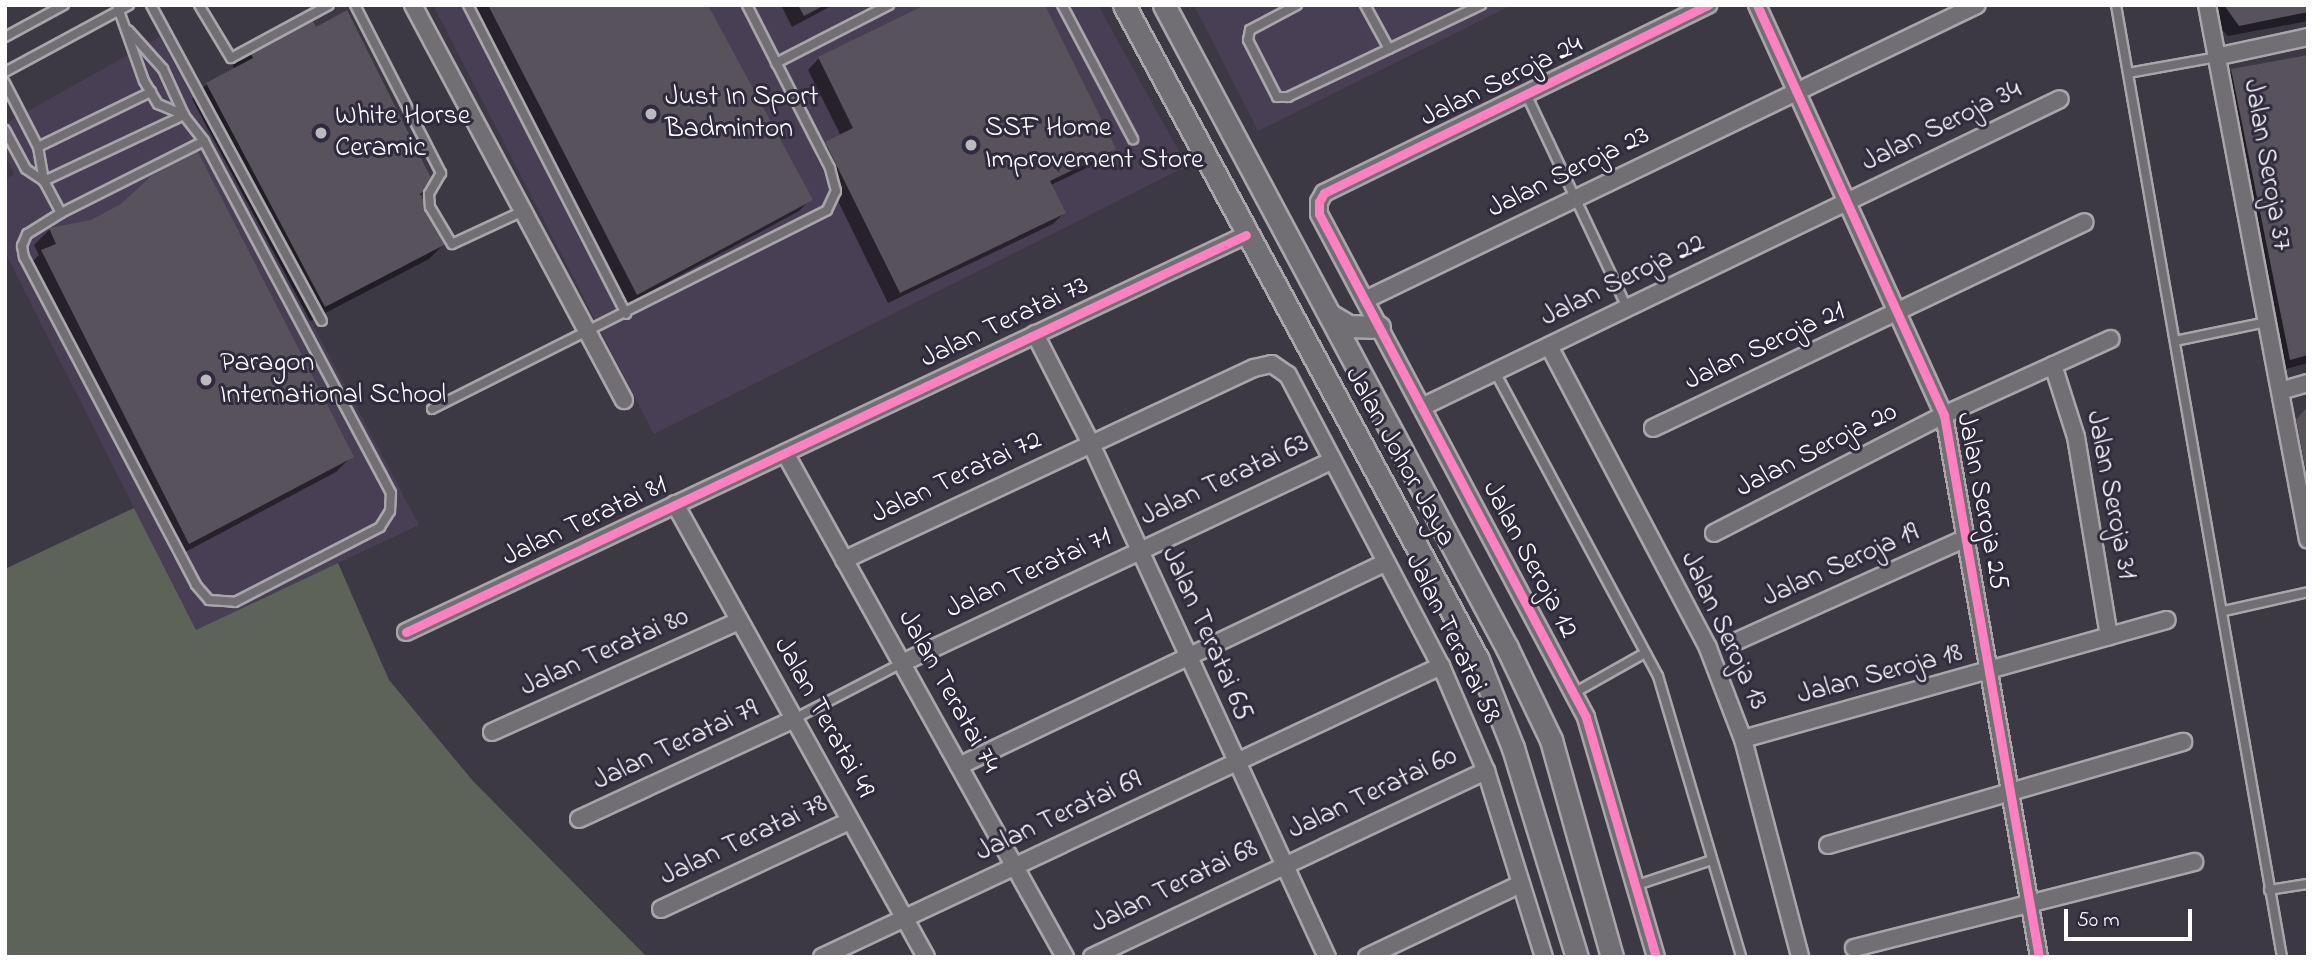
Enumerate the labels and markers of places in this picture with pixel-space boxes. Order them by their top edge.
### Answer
place label: Just In Sport Badminton [665,81,818,147]
place label: White Horse Ceramic [335,100,470,166]
marker: Just In Sport Badminton [643,106,659,122]
place label: SSF Home Improvement Store [985,112,1204,178]
marker: White Horse Ceramic [313,125,329,141]
marker: SSF Home Improvement Store [963,137,979,153]
place label: Paragon International School [220,347,446,413]
marker: Paragon International School [198,372,214,388]

